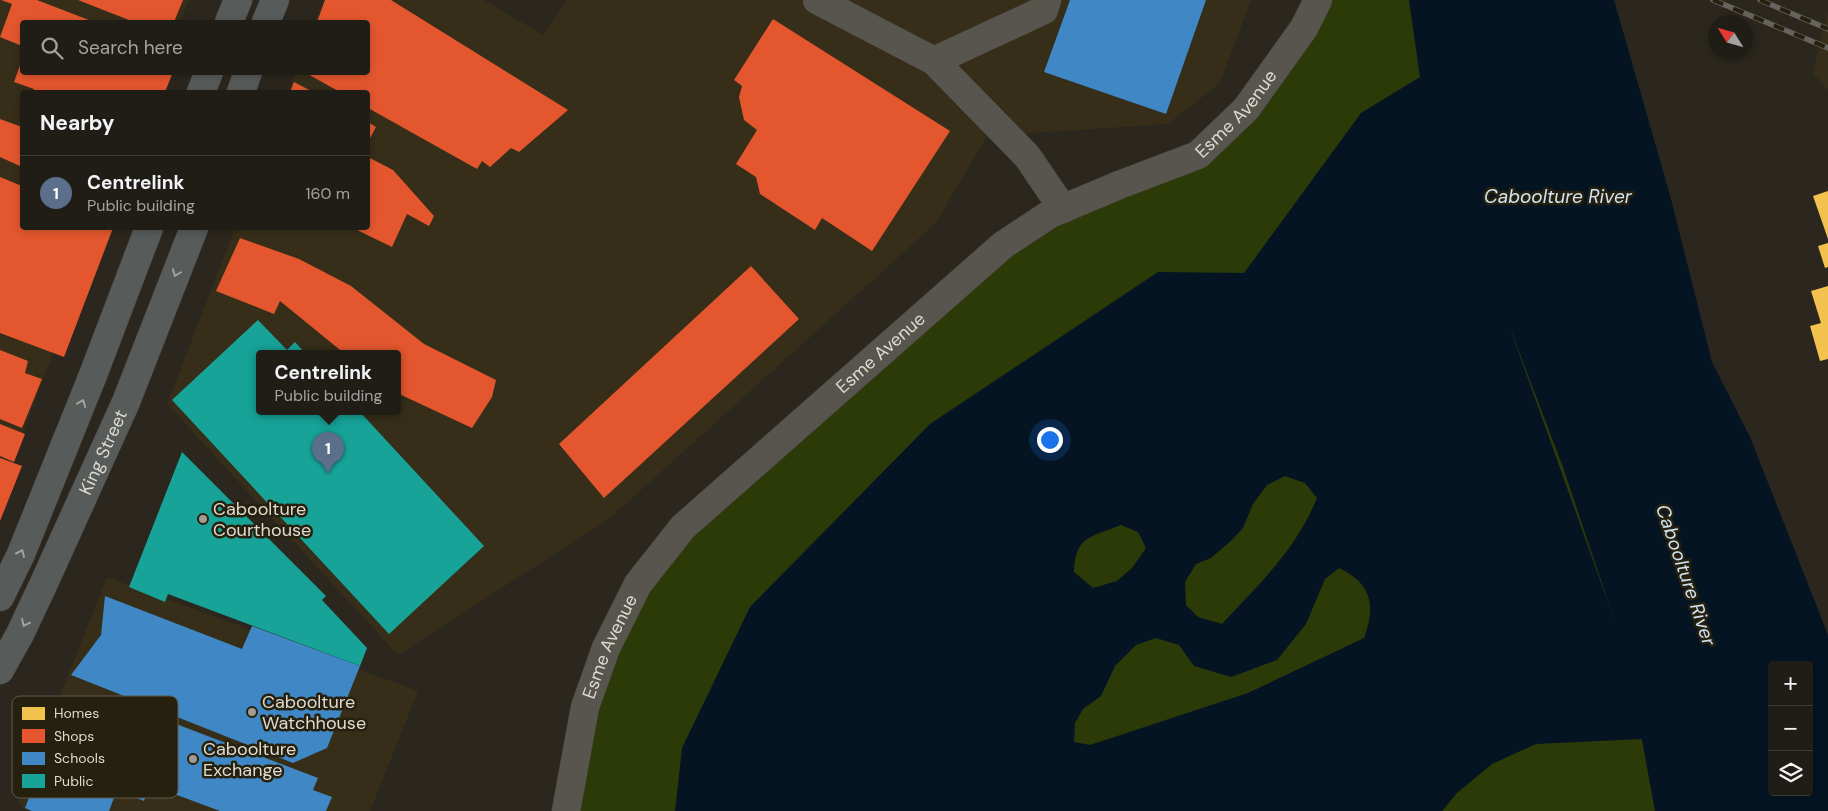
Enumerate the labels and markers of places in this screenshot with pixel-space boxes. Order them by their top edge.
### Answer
pin: 1 [312,432,344,473]
place label: Caboolture Courthouse [213,497,311,542]
marker: Caboolture Courthouse [197,513,209,525]
place label: Caboolture Watchhouse [262,690,366,735]
marker: Caboolture Watchhouse [246,706,258,718]
place label: Caboolture Exchange [203,737,296,782]
marker: Caboolture Exchange [187,753,199,765]

